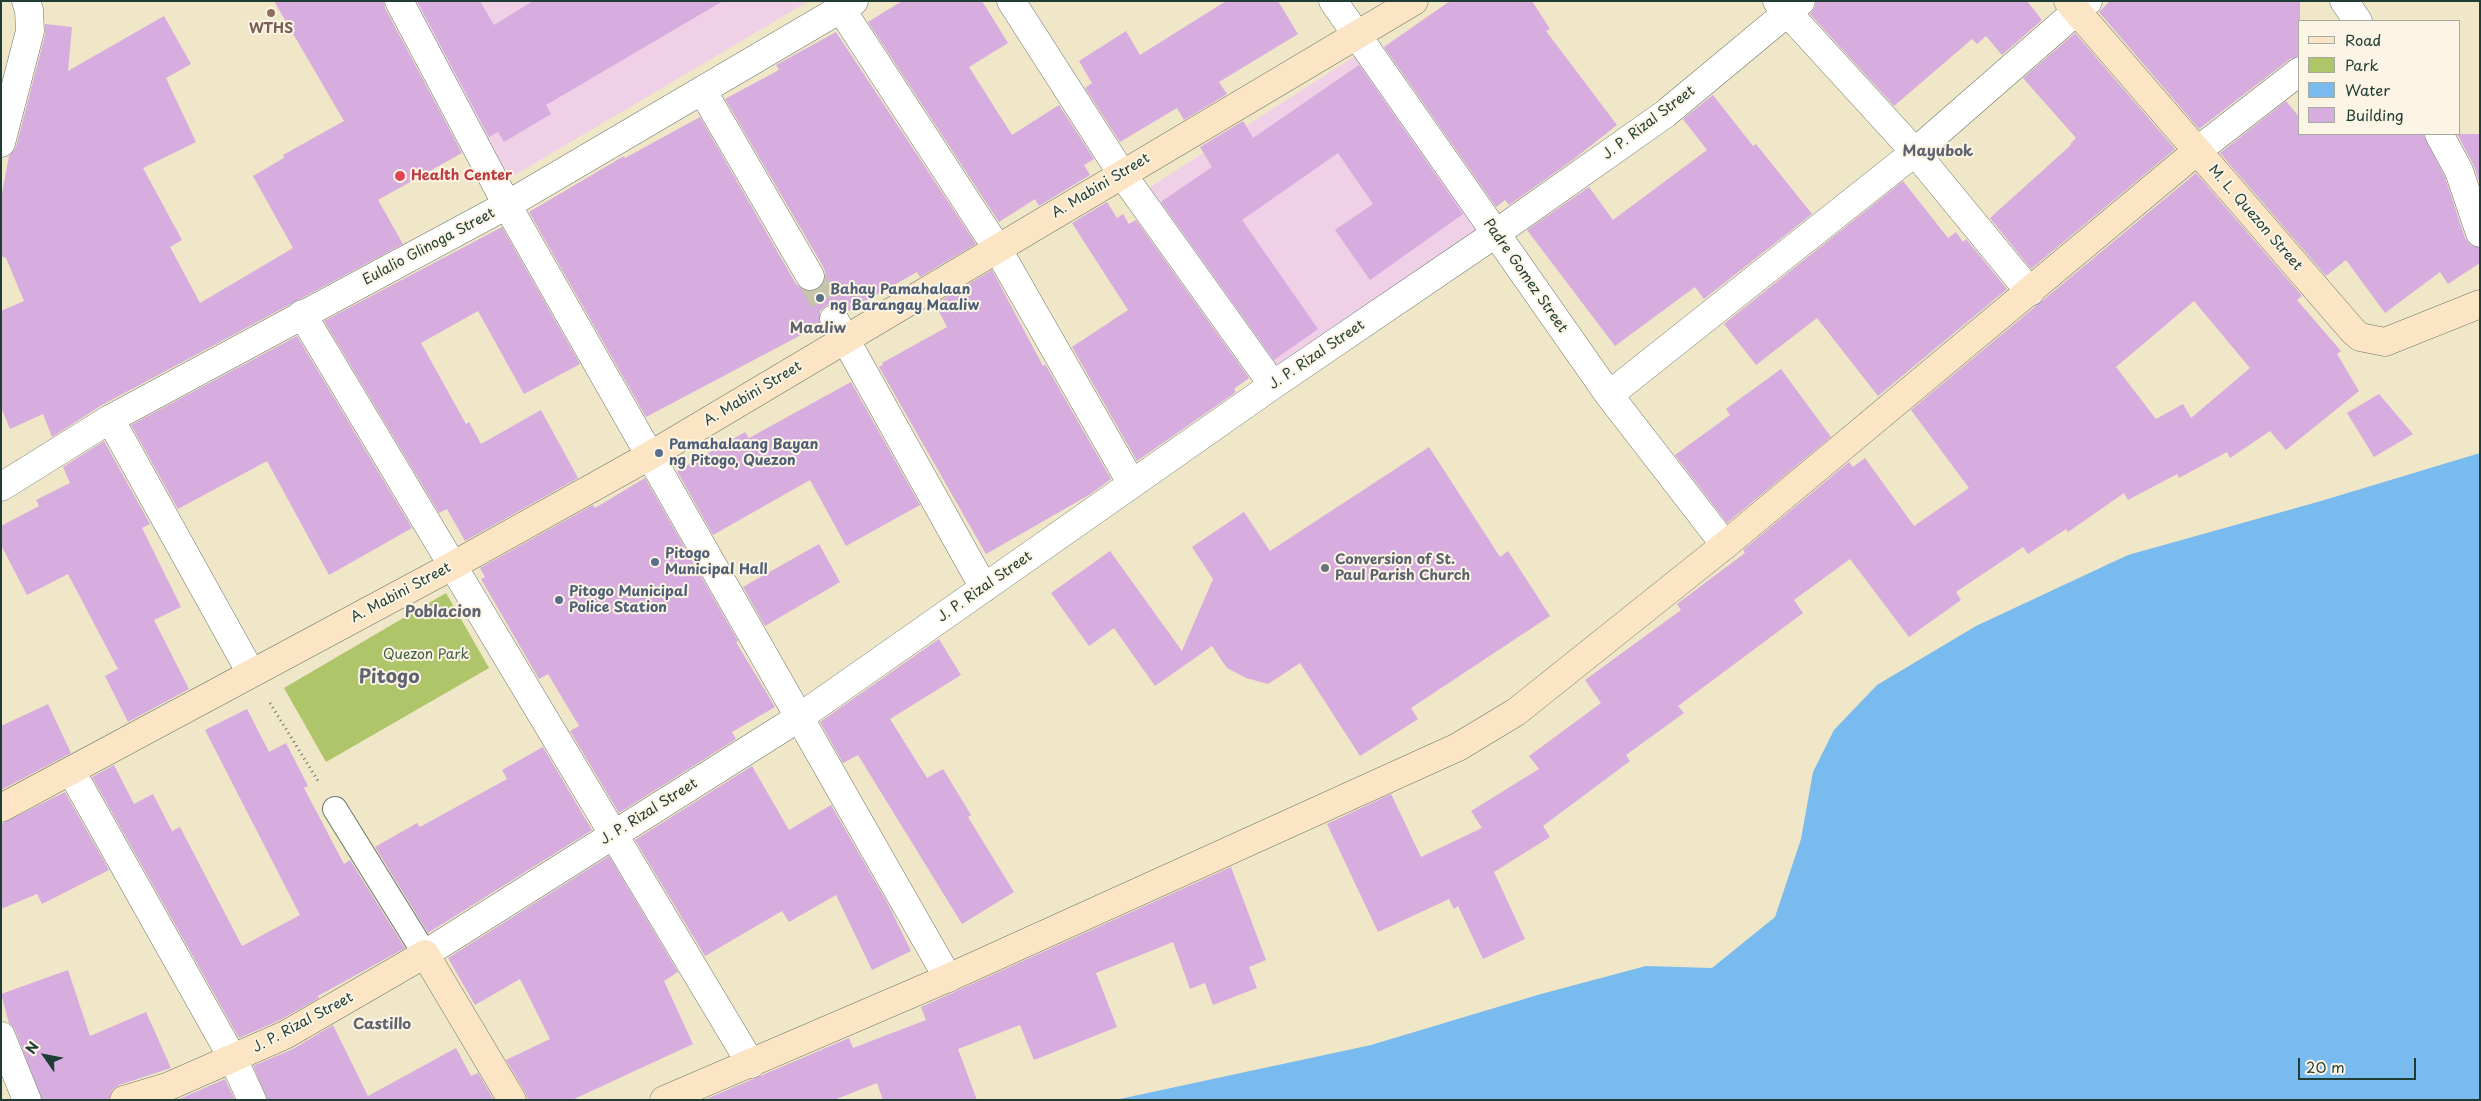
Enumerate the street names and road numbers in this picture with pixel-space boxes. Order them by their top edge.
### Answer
street label: J. P. Rizal Street [1599,83,1699,163]
street label: A. Mabini Street [1049,150,1153,222]
street label: M. L. Quezon Street [2205,162,2305,274]
street label: Eulalio Glinoga Street [360,205,498,289]
street label: Padre Gomez Street [1480,216,1570,336]
street label: J. P. Rizal Street [1266,317,1368,393]
street label: A. Mabini Street [701,358,805,430]
street label: J. P. Rizal Street [934,548,1036,626]
street label: A. Mabini Street [348,559,454,627]
street label: J. P. Rizal Street [597,775,701,849]
street label: J. P. Rizal Street [250,989,356,1057]

